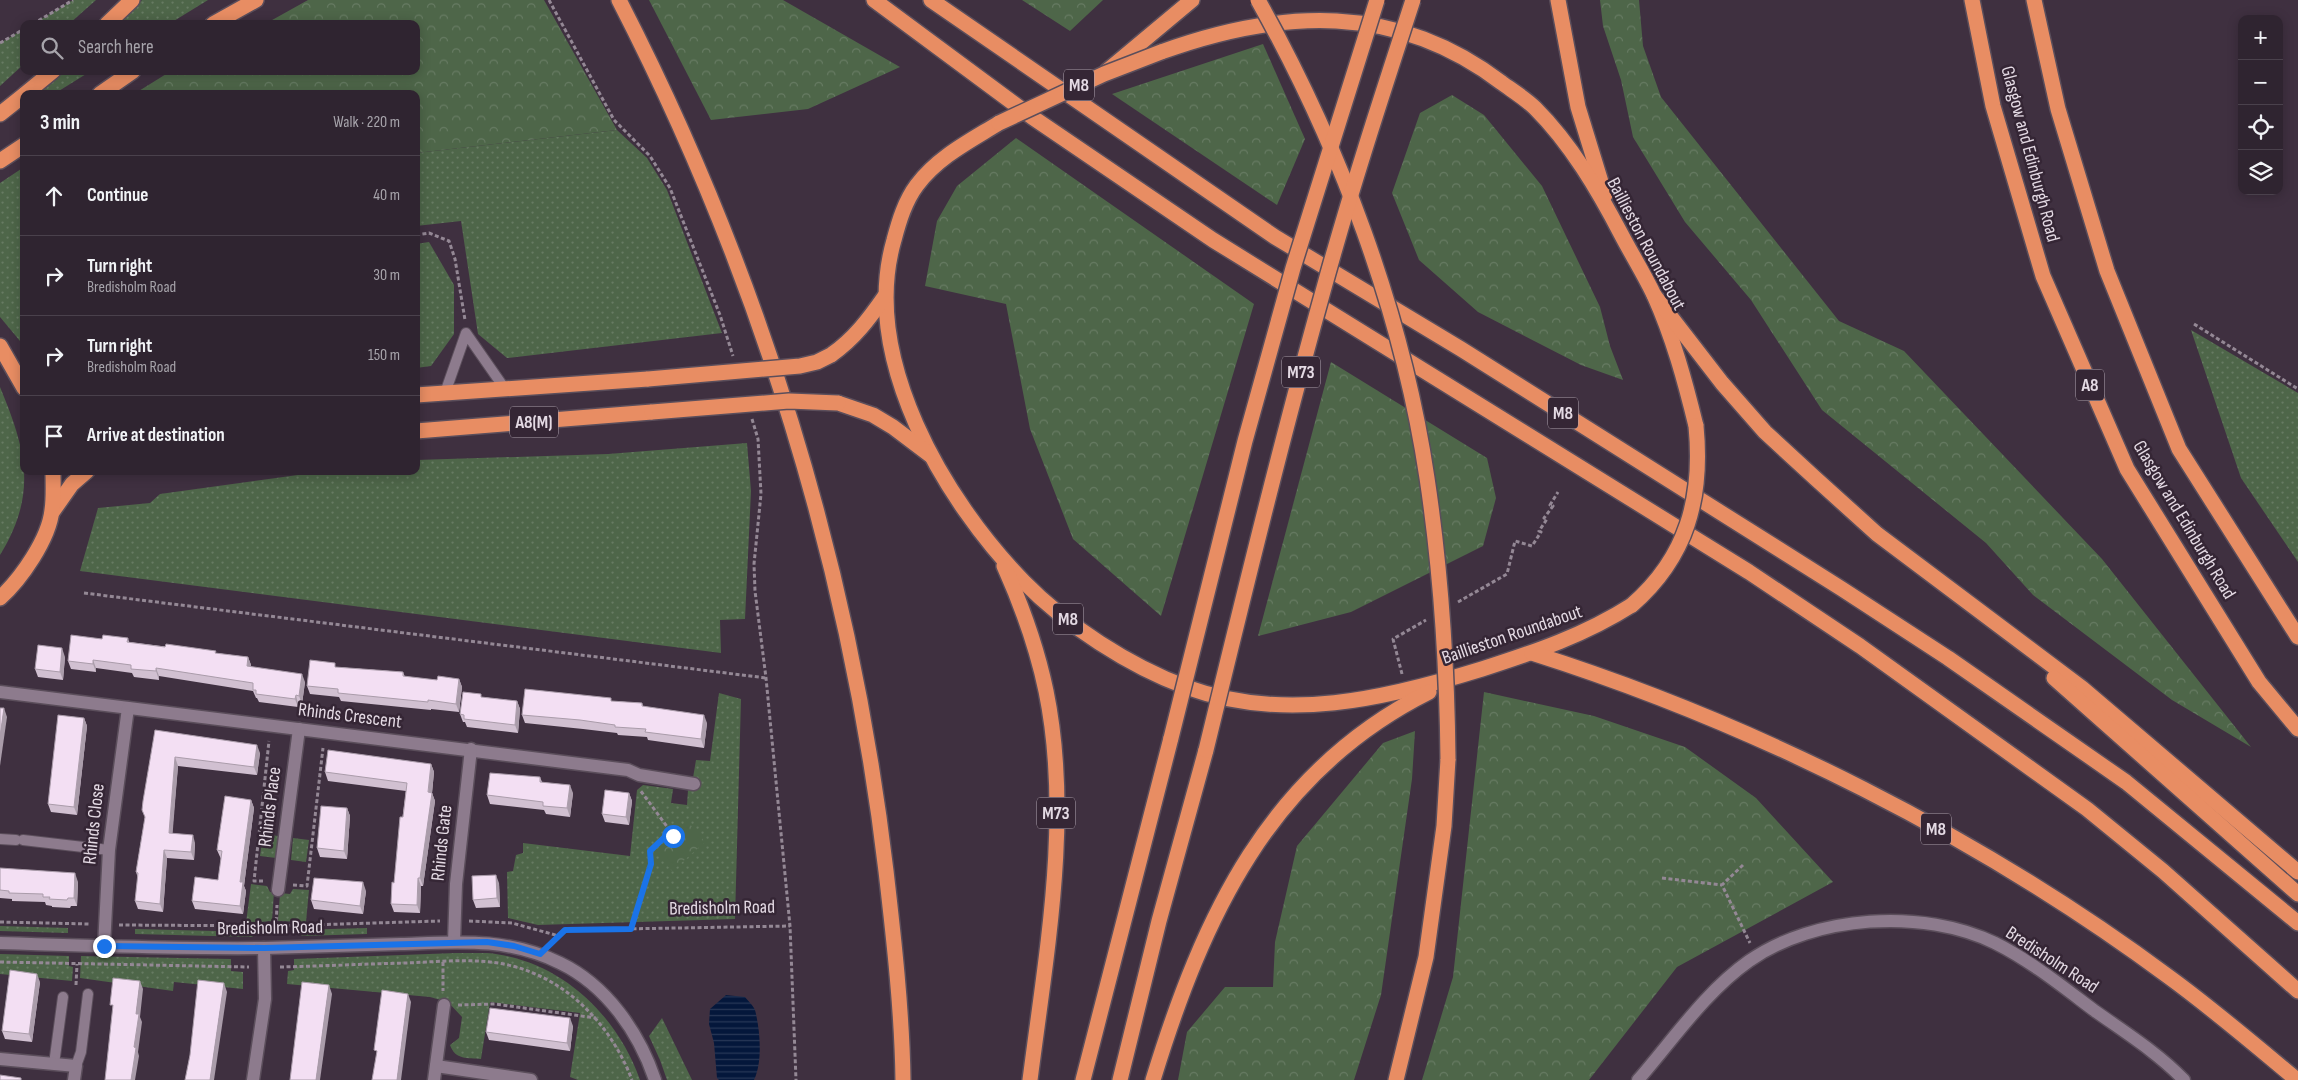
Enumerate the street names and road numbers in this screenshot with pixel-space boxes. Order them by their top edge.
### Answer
street label: Glasgow and Edinburgh Road [1995,64,2065,244]
road number: M8 [1064,70,1094,100]
street label: Baillieston Roundabout [1601,174,1691,314]
road number: M73 [1282,357,1320,388]
road number: A8 [2076,370,2104,400]
road number: M8 [1548,398,1578,428]
road number: A8(M) [510,407,558,438]
street label: Glasgow and Edinburgh Road [2128,437,2240,603]
street label: Baillieston Roundabout [1439,600,1585,670]
road number: M8 [1053,604,1083,634]
street label: Rhinds Crescent [297,698,403,734]
street label: Rhinds Place [254,766,286,848]
street label: Rhinds Close [78,782,110,866]
road number: M73 [1037,798,1075,828]
street label: Rhinds Gate [427,804,457,882]
road number: M8 [1921,814,1951,844]
street label: Bredisholm Road [669,896,775,920]
street label: Bredisholm Road [217,916,323,940]
street label: Bredisholm Road [2001,922,2103,998]

